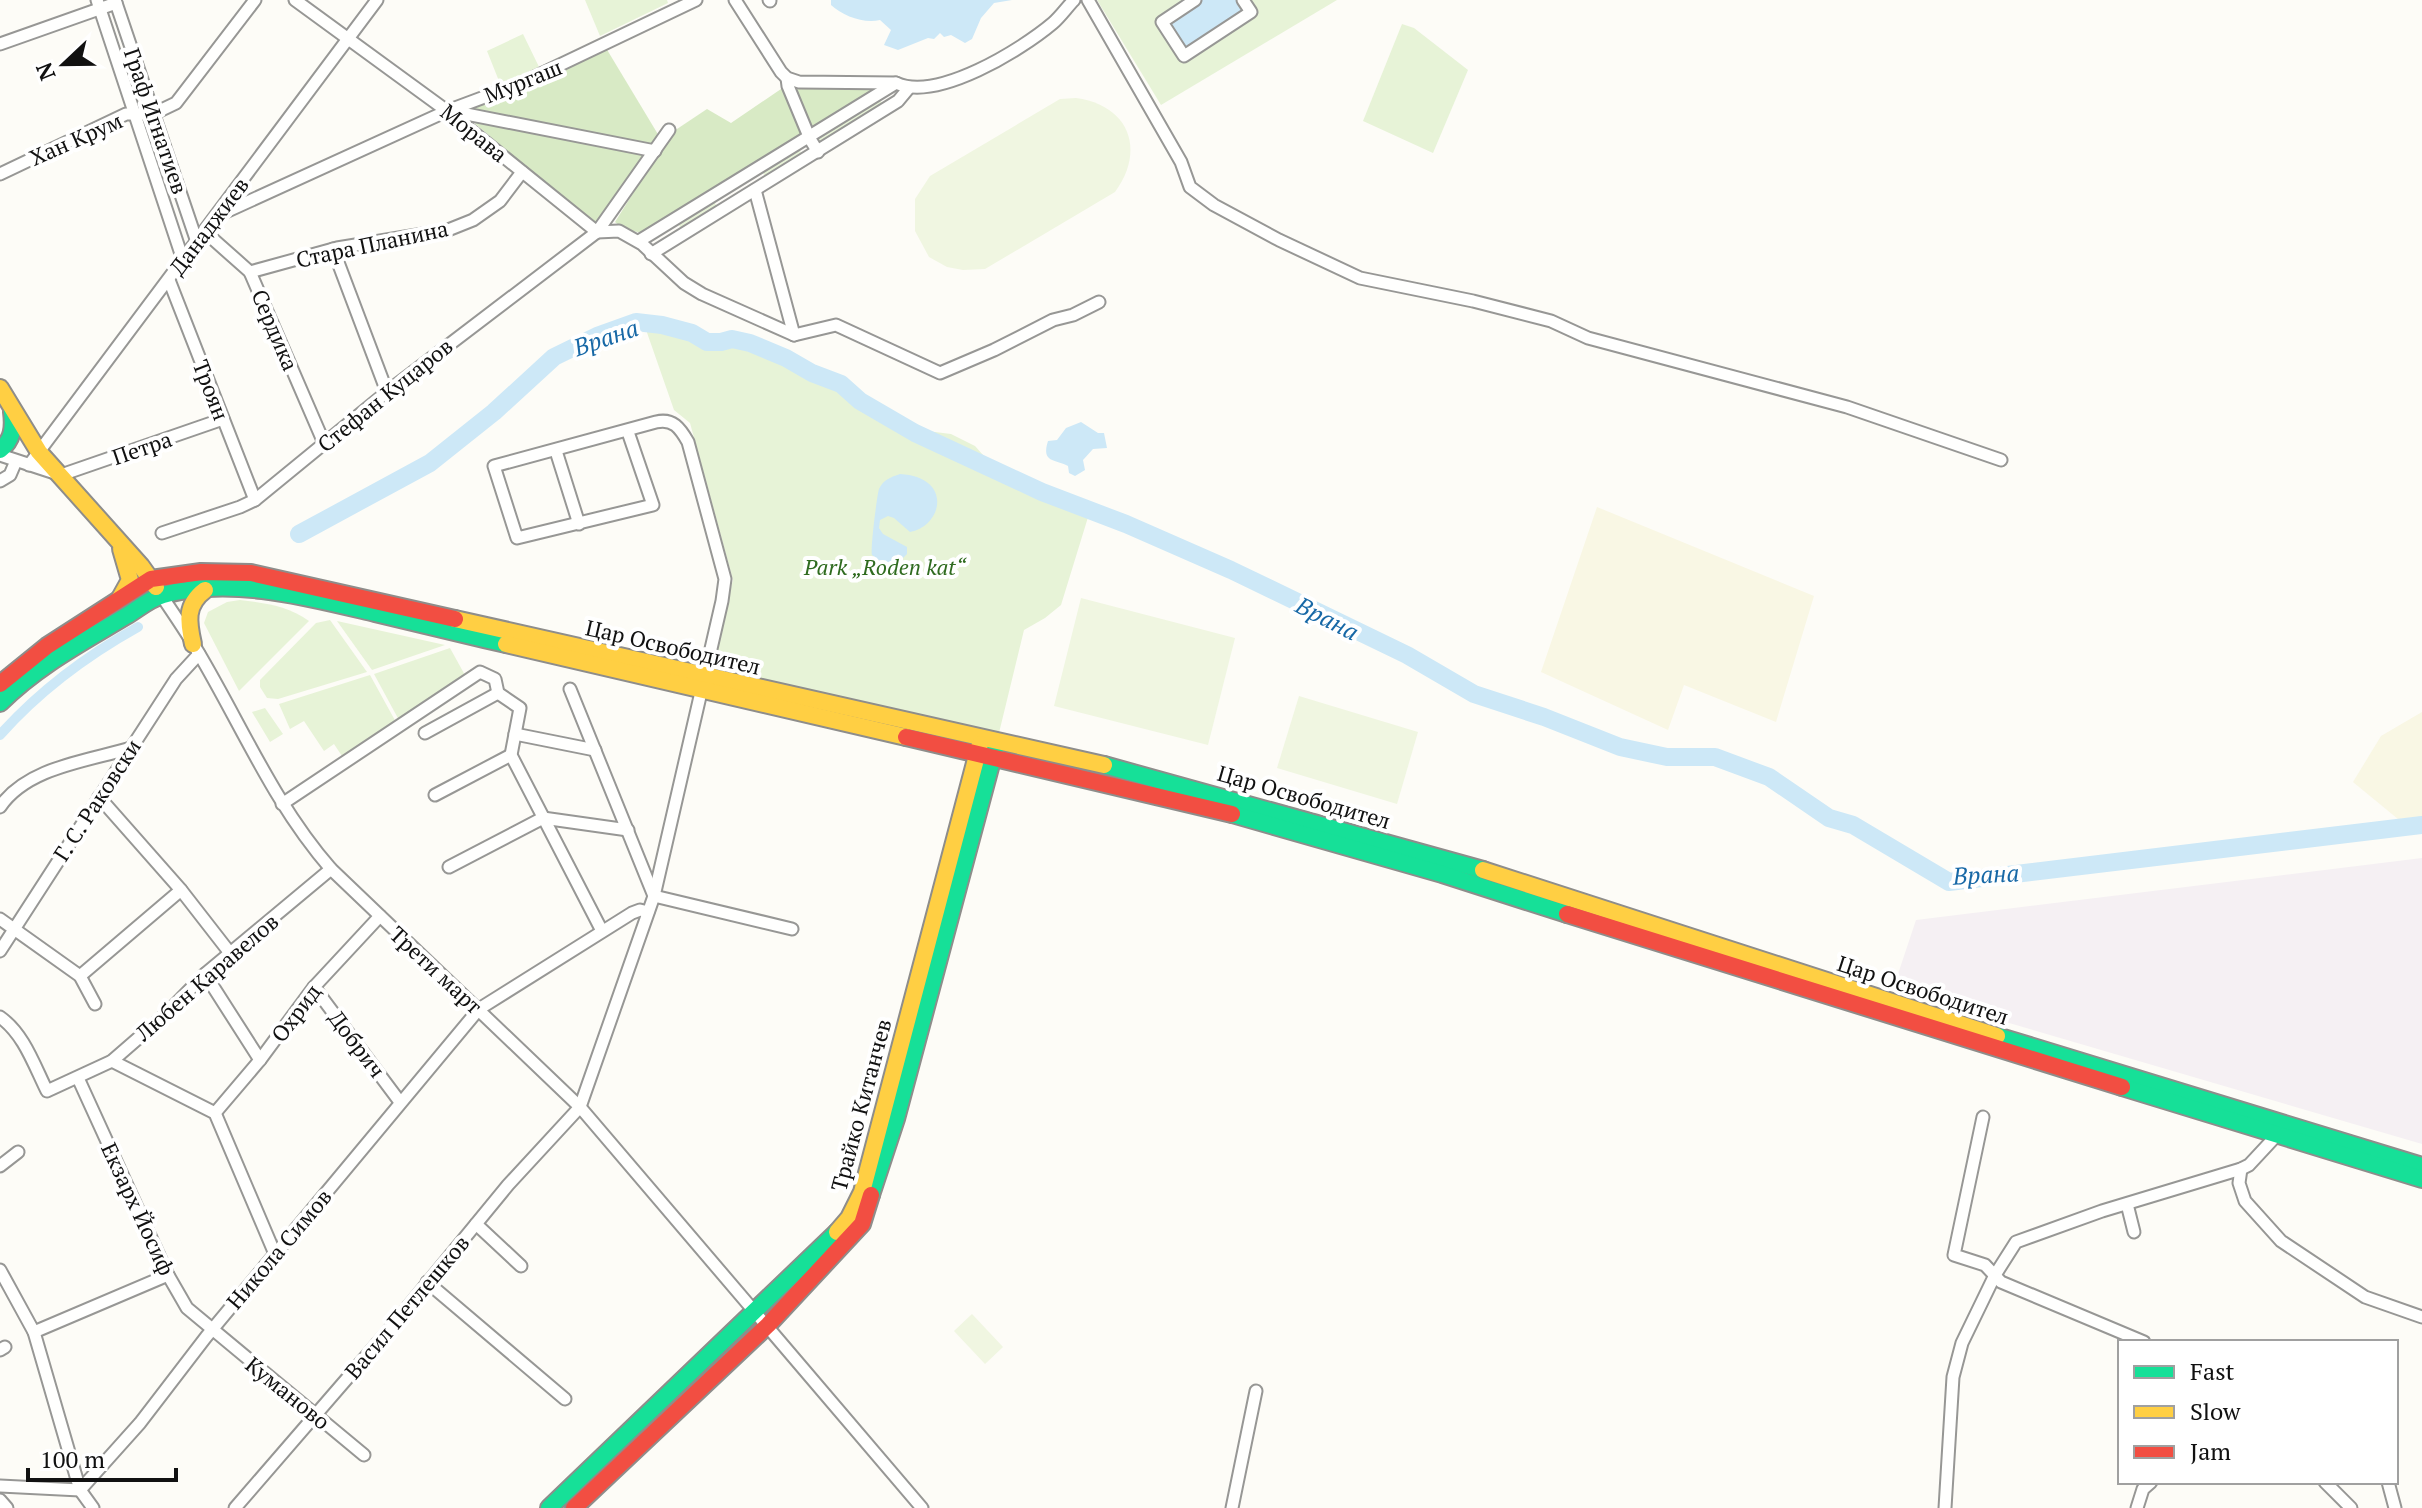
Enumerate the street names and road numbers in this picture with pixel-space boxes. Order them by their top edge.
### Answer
street label: Граф Игнатиев [118,44,195,198]
street label: Мургаш [480,52,566,109]
street label: Морава [435,97,514,168]
street label: Хан Крум [25,105,127,172]
street label: Данаджиев [162,171,255,281]
street label: Стара Планина [293,213,451,274]
street label: Сердика [245,285,306,375]
street label: Стефан Куцаров [311,331,458,458]
street label: Троян [187,355,236,424]
street label: Петра [108,424,176,471]
street label: Цар Освободител [583,612,763,681]
street label: Г. С. Раковски [46,733,147,866]
street label: Цар Освободител [1214,758,1394,835]
street label: Любен Каравелов [128,907,284,1047]
street label: Трети март [384,919,489,1020]
street label: Цар Освободител [1834,948,2013,1031]
street label: Охрид [264,978,327,1048]
street label: Добрич [323,1004,392,1083]
street label: Трайко Китанчев [824,1016,897,1194]
street label: Екзарх Йосиф [95,1138,182,1280]
street label: Никола Симов [220,1182,338,1315]
street label: Васил Петлешков [338,1229,475,1385]
street label: Куманово [240,1350,337,1436]

